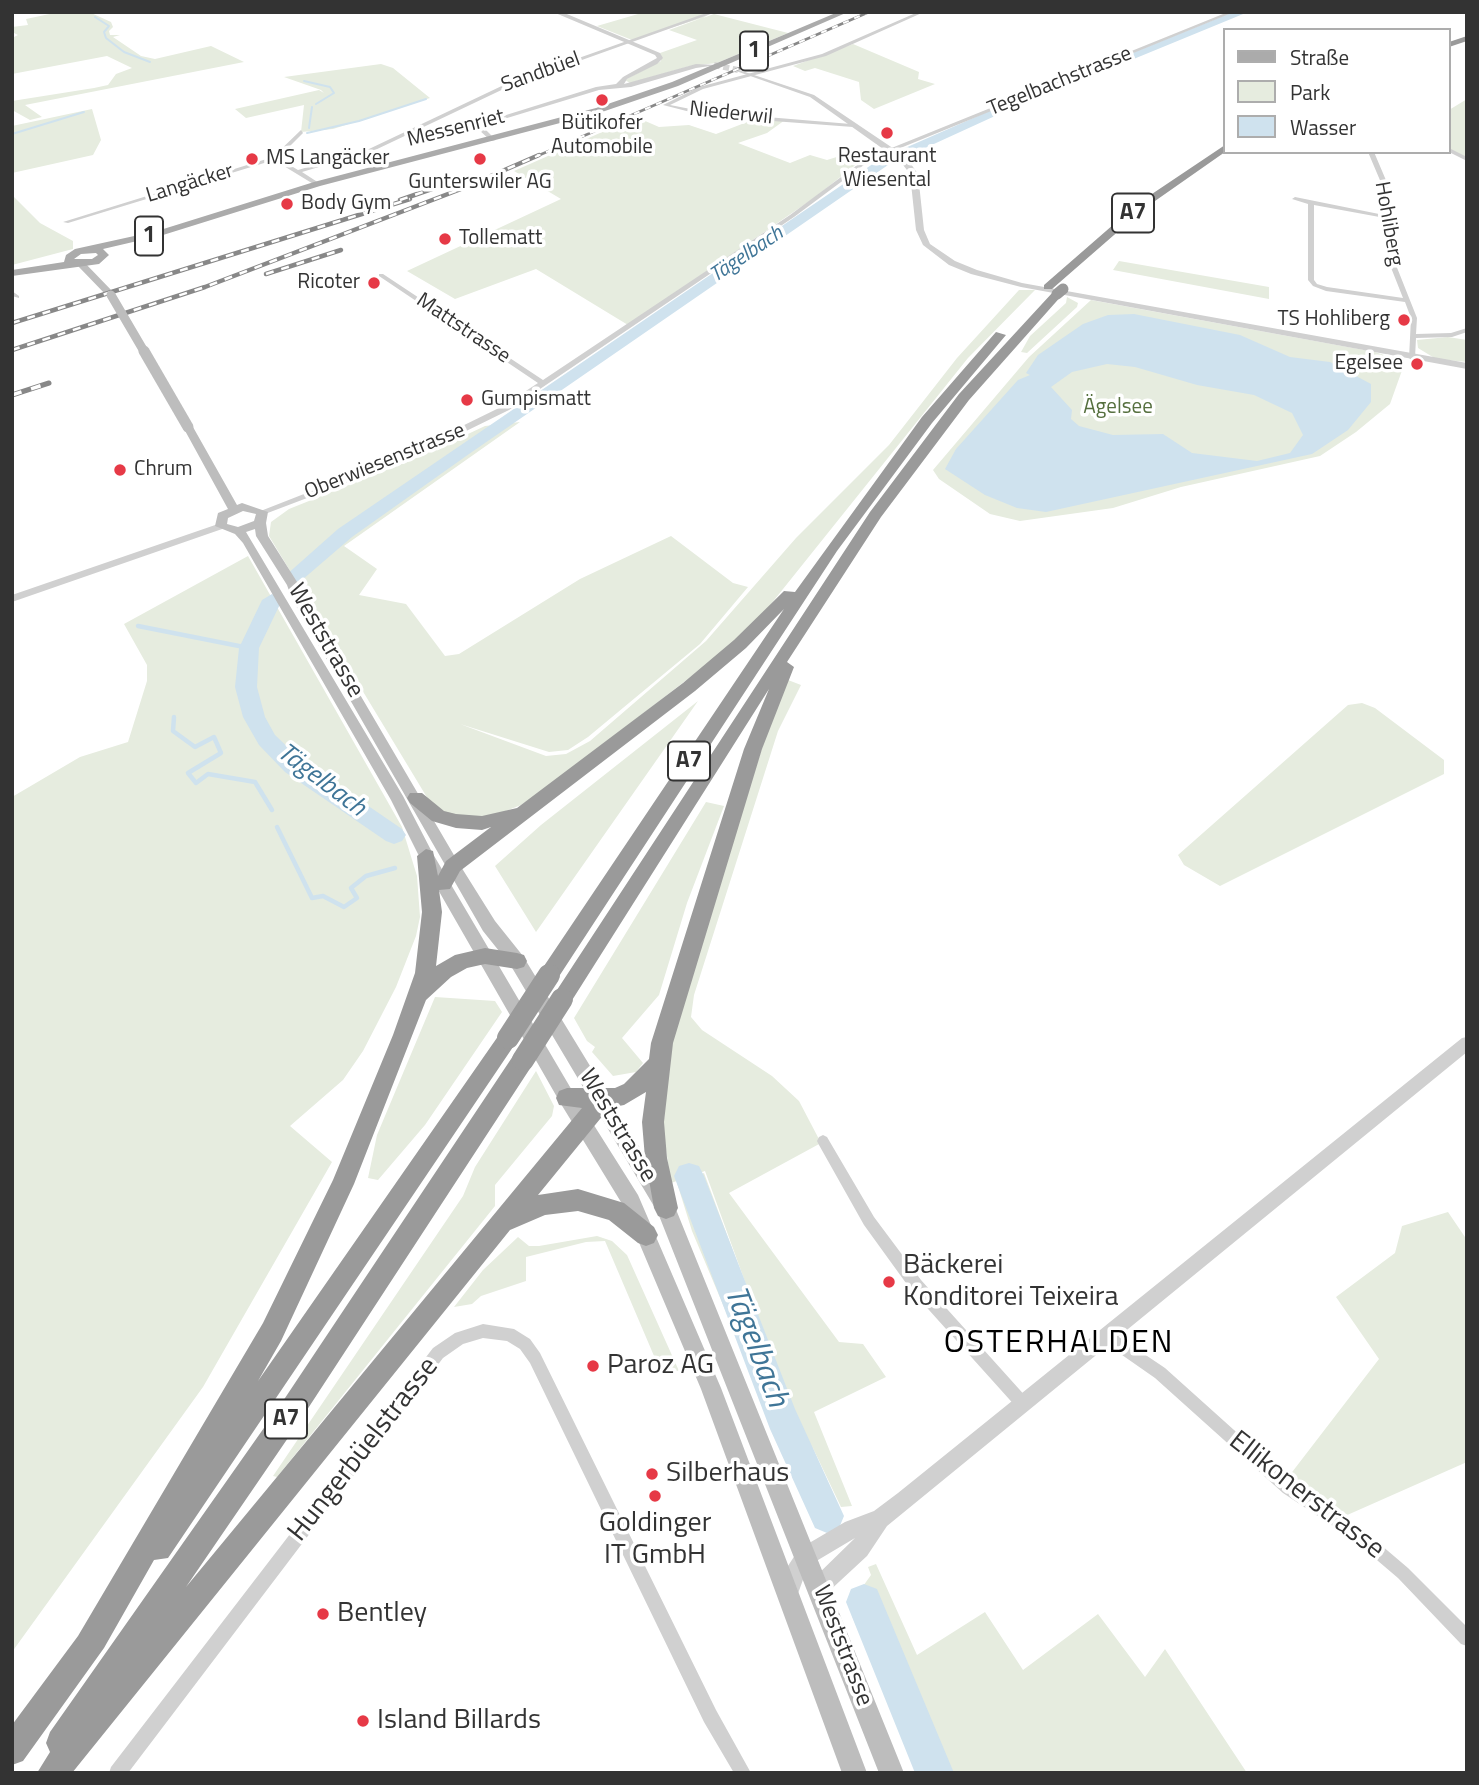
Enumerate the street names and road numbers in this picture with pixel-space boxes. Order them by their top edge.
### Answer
road number: 1 [740,32,768,70]
street label: Tegelbachstrasse [984,42,1136,122]
street label: Sandbüel [498,47,584,99]
street label: Niederwil [688,97,774,131]
street label: Messenriet [405,105,507,153]
street label: Langäcker [143,159,237,209]
street label: Hohliberg [1368,180,1408,268]
road number: A7 [1112,194,1154,232]
road number: 1 [135,216,163,256]
street label: Mattstrasse [411,288,515,370]
street label: Oberwiesenstrasse [301,418,469,506]
street label: Weststrasse [281,579,369,703]
road number: A7 [668,741,710,780]
street label: Weststrasse [572,1064,662,1188]
street label: Hungerbüelstrasse [282,1351,446,1549]
road number: A7 [265,1400,307,1438]
street label: Ellikonerstrasse [1222,1425,1390,1567]
street label: Weststrasse [806,1582,878,1710]

